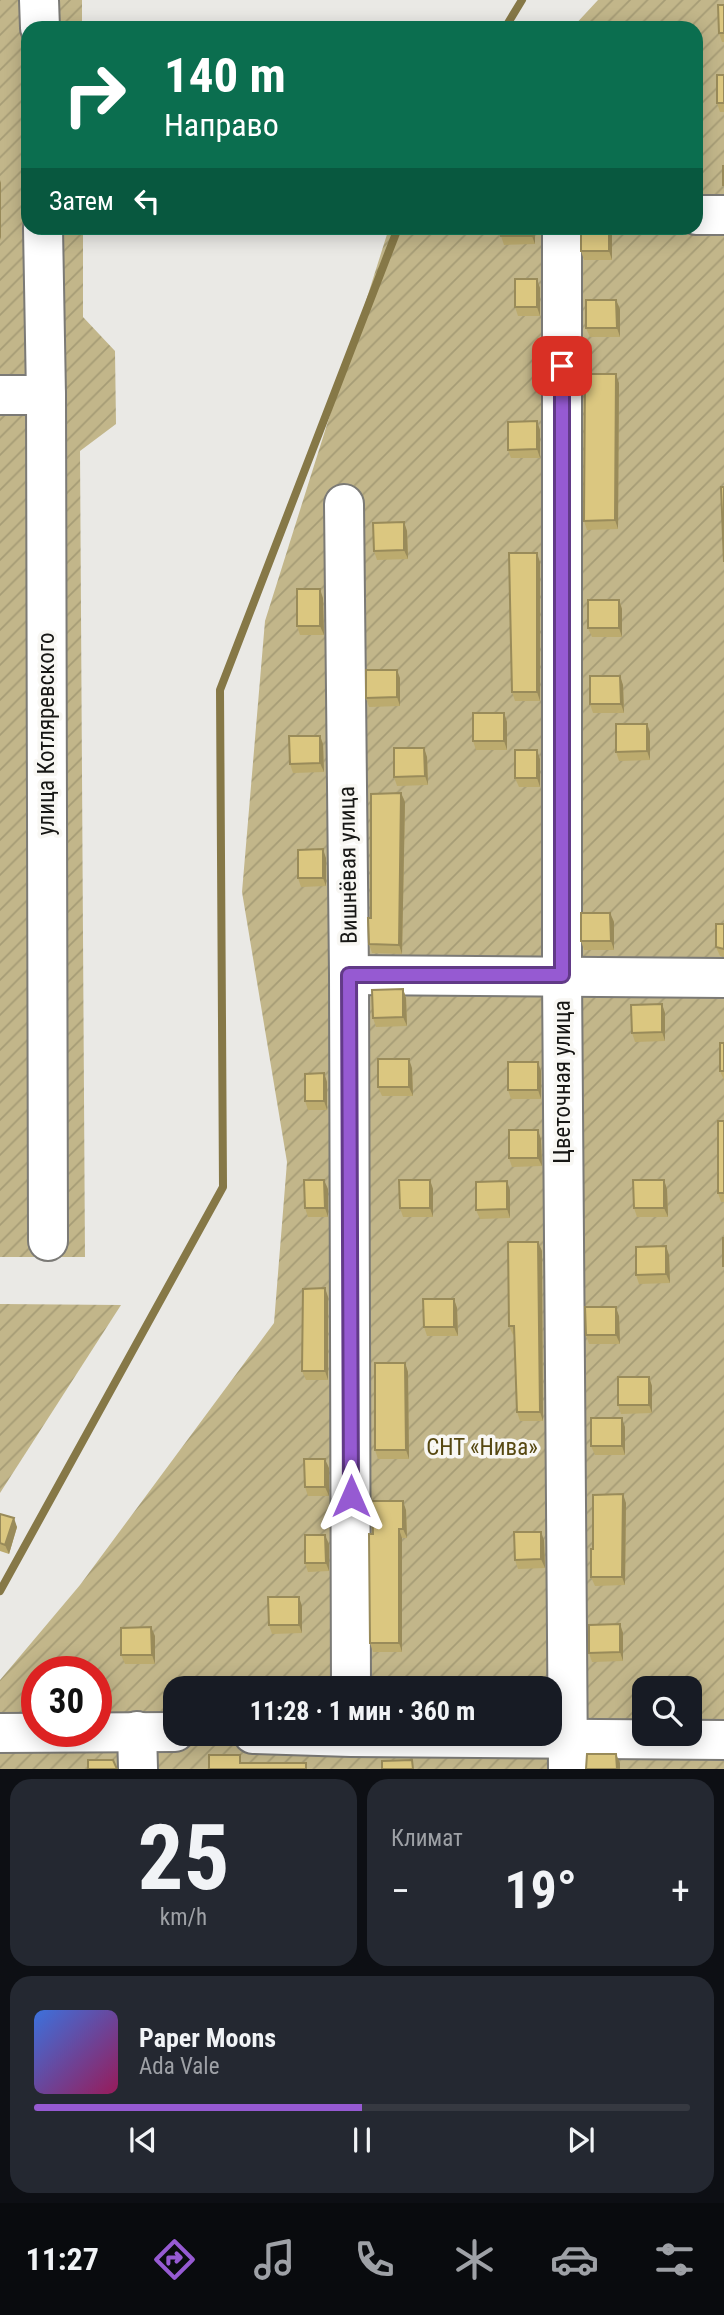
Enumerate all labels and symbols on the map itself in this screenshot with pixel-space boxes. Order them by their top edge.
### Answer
pin [532,336,592,396]
street label: улица Котляревского [33,632,60,836]
street label: Вишнёвая улица [333,786,363,944]
street label: Цветочная улица [549,1000,576,1164]
park label: СНТ «Нива» [426,1434,538,1461]
position arrow [314,1459,388,1533]
speed limit sign: 30 [21,1656,112,1747]

